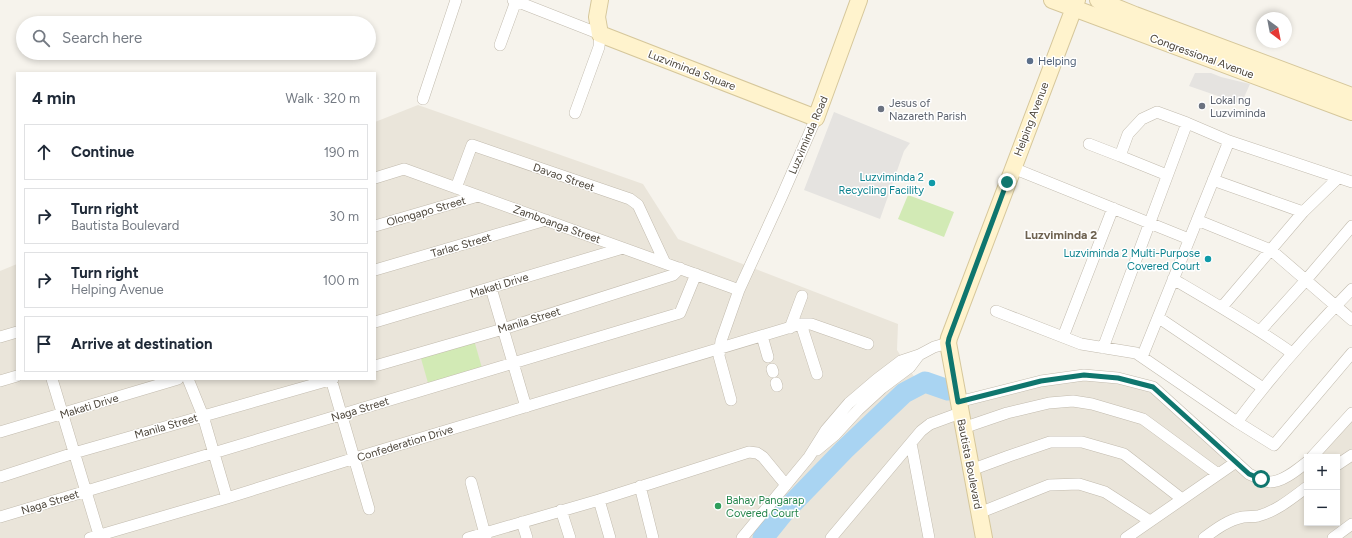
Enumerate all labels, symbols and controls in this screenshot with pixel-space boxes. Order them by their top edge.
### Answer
north arrow [1256,12,1292,48]
search box [16,16,376,60]
icon: search [30,27,52,49]
text: Search here [62,29,142,47]
street label: Congressional Avenue [1148,32,1256,81]
street label: Luzviminda Square [646,48,738,93]
place label: Helping [1038,55,1076,68]
marker: Helping [1025,56,1035,66]
street label: Helping Avenue [1011,80,1052,158]
text: 4 min [32,88,76,108]
text: Walk · 320 m [286,91,360,106]
street label: Luzviminda Road [786,94,831,176]
place label: Lokal ng Luzviminda [1210,94,1266,120]
place label: Jesus of Nazareth Parish [889,97,966,123]
marker: Lokal ng Luzviminda [1197,101,1207,111]
marker: Jesus of Nazareth Parish [876,104,886,114]
icon: ahead [33,141,55,163]
text: Continue [71,143,134,161]
text: 190 m [324,145,359,160]
street label: Davao Street [531,161,596,194]
place label: Luzviminda 2 Recycling Facility [838,171,924,197]
route end [998,173,1016,191]
marker: Luzviminda 2 Recycling Facility [927,178,937,188]
street label: Olongapo Street [385,194,467,229]
text: Turn right [71,200,139,218]
street label: Zamboanga Street [511,203,602,246]
icon: right [33,205,55,227]
text: 30 m [329,209,359,224]
text: Bautista Boulevard [71,218,179,233]
district label: Luzviminda 2 [1025,228,1097,242]
street label: Tarlac Street [429,231,493,260]
place label: Luzviminda 2 Multi-Purpose Covered Court [1063,247,1200,273]
marker: Luzviminda 2 Multi-Purpose Covered Court [1203,254,1213,264]
text: Turn right [71,264,139,282]
icon: right [33,269,55,291]
street label: Makati Drive [468,270,530,301]
text: 100 m [323,273,359,288]
text: Helping Avenue [71,282,163,297]
street label: Manila Street [496,305,562,336]
icon: arrive [33,333,55,355]
text: Arrive at destination [71,335,212,353]
street label: Makati Drive [58,391,120,422]
street label: Naga Street [330,395,391,424]
street label: Manila Street [133,411,199,442]
street label: Bautista Boulevard [954,418,985,510]
street label: Confederation Drive [356,423,455,464]
map controls [1304,454,1340,526]
button: + [1304,454,1340,490]
route start [1252,470,1270,488]
street label: Naga Street [20,488,81,517]
button: − [1304,490,1340,526]
place label: Bahay Pangarap Covered Court [726,494,805,520]
marker: Bahay Pangarap Covered Court [713,501,723,511]

